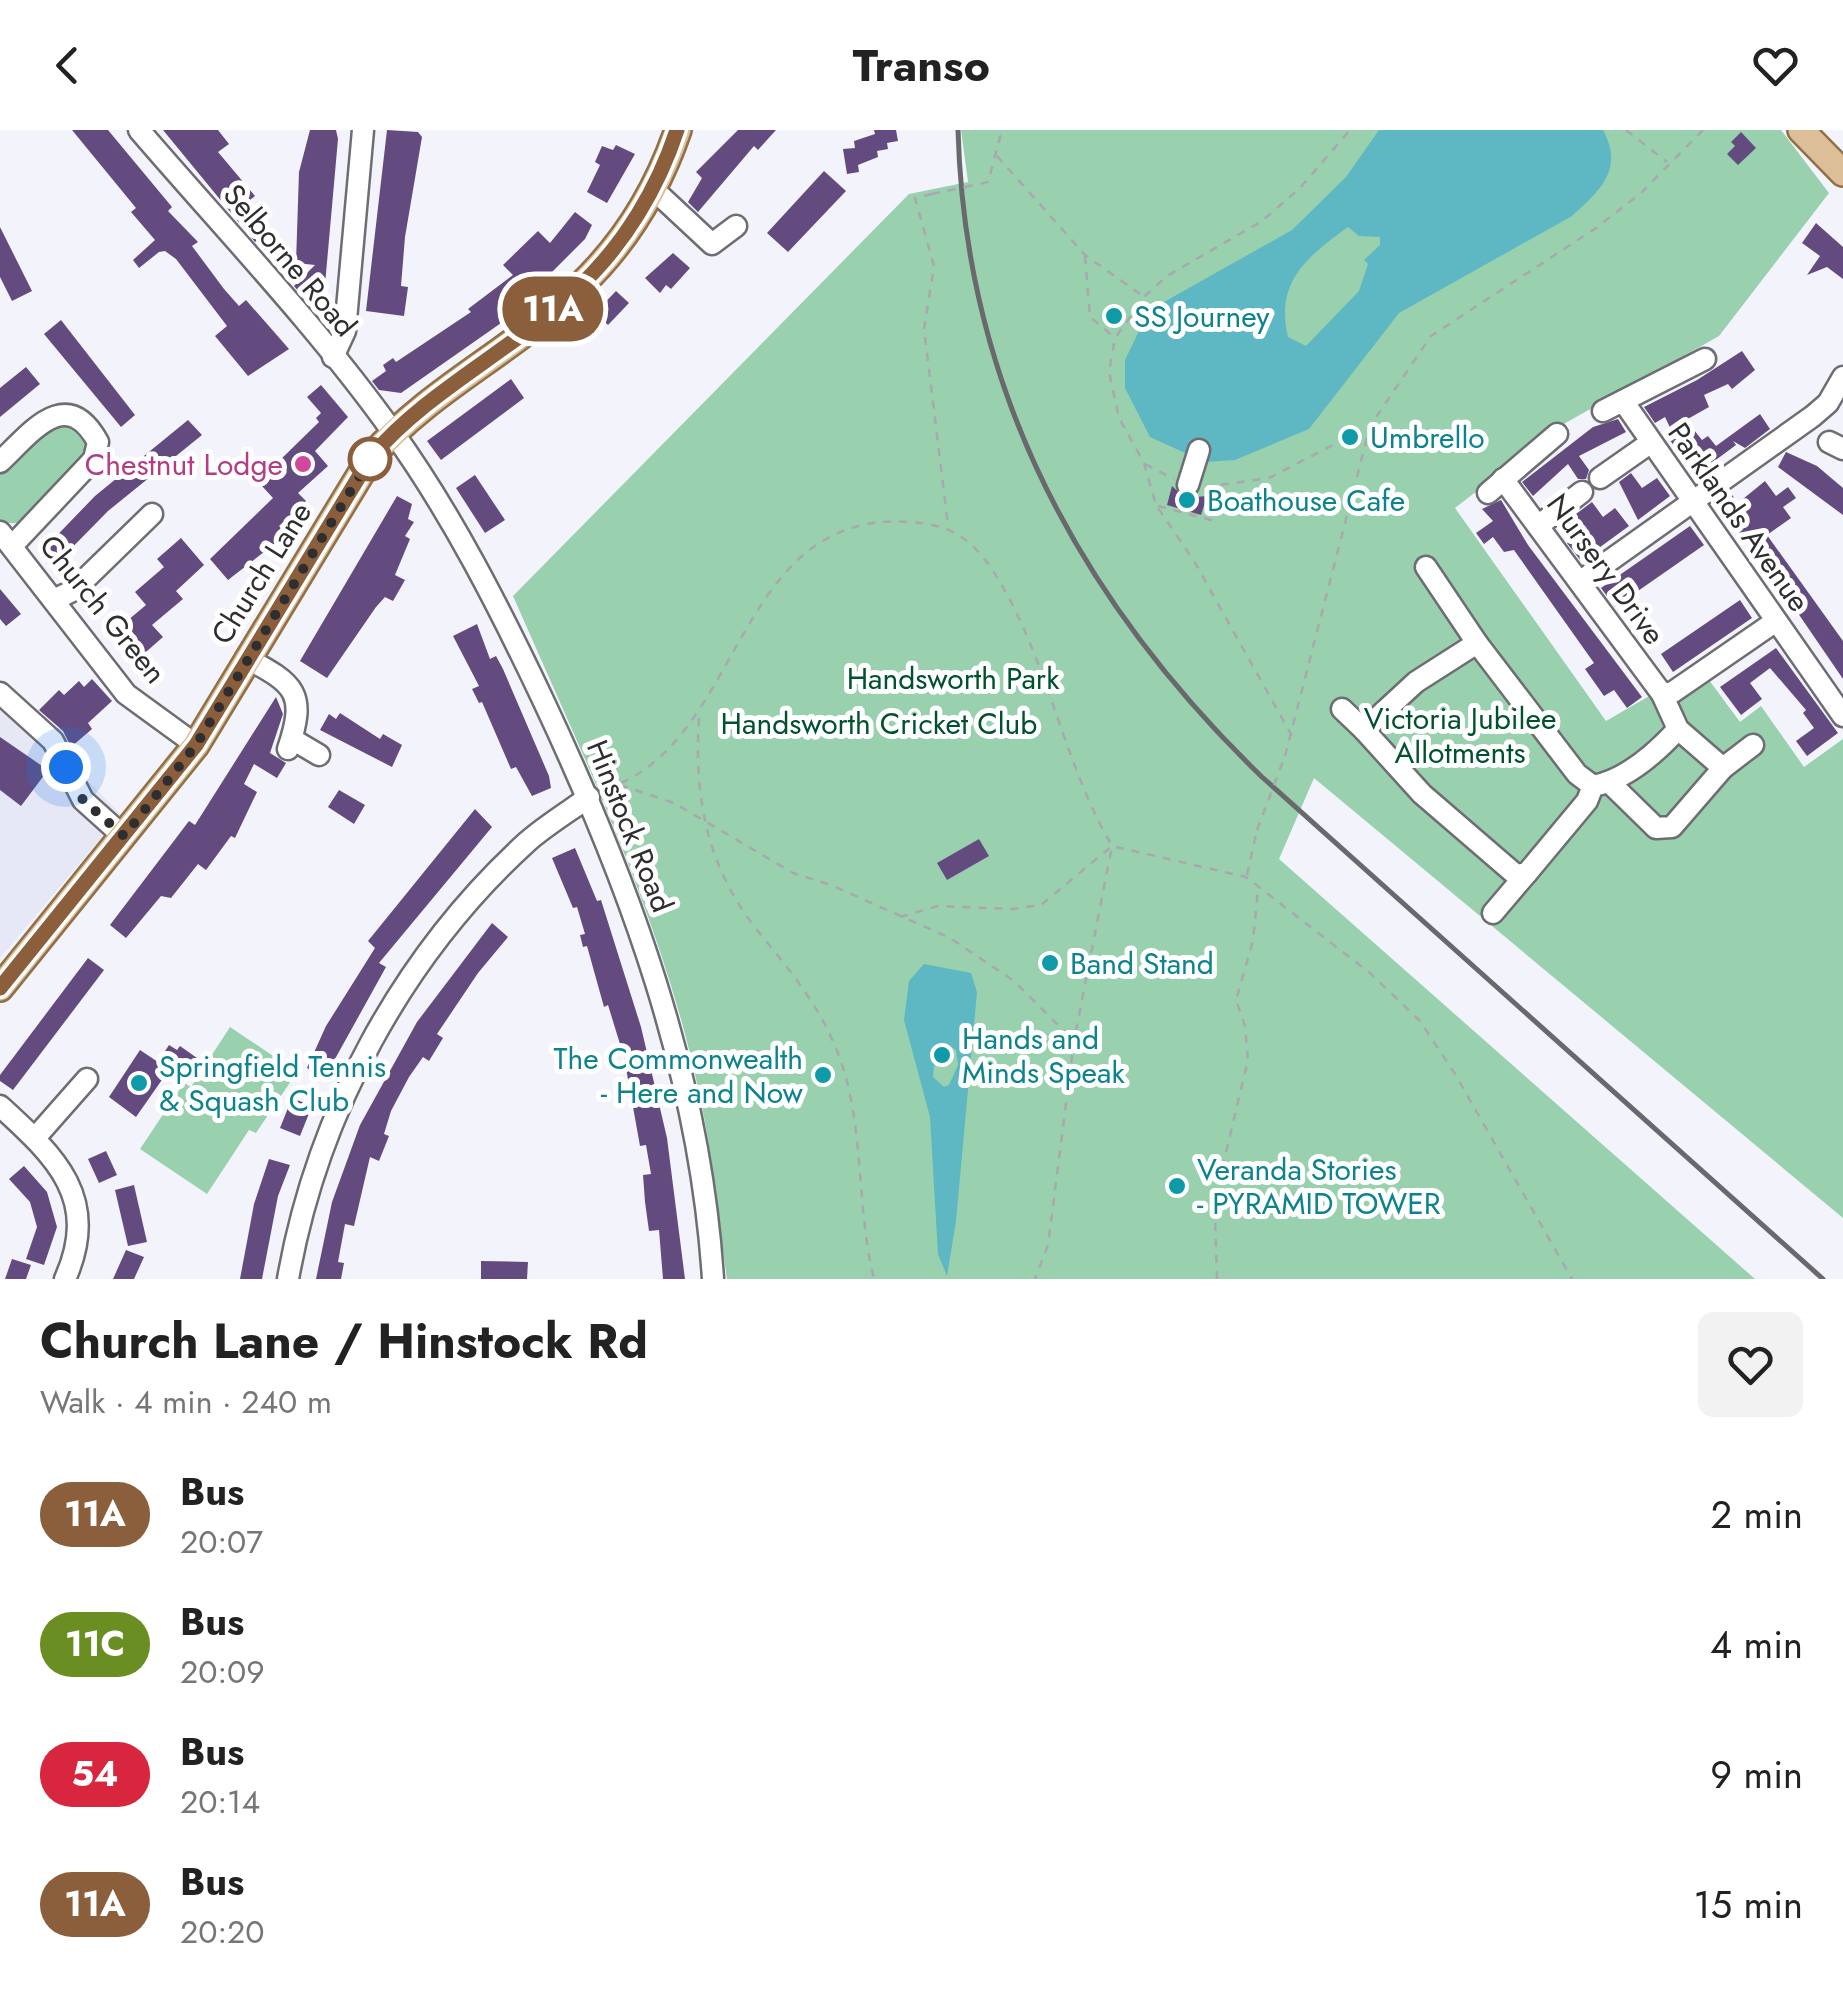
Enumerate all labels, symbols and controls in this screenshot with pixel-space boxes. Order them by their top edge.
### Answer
text: Transo [853,33,990,98]
icon: back [40,38,95,93]
icon: heart [1748,38,1803,93]
street label: Selborne Road [213,174,367,346]
line badge: 11A [496,276,610,342]
text: 11A [522,284,584,334]
place label: SS Journey [1134,295,1270,338]
marker: SS Journey [1103,305,1125,327]
street label: Parklands Avenue [1658,414,1820,620]
place label: Umbrello [1370,416,1485,459]
marker: Umbrello [1339,426,1361,448]
unlabelled marker [349,438,391,480]
place label: Chestnut Lodge [85,443,283,486]
marker: Chestnut Lodge [292,453,314,475]
place label: Boathouse Cafe [1207,479,1405,522]
street label: Nursery Drive [1537,485,1675,653]
marker: Boathouse Cafe [1176,489,1198,511]
street label: Church Lane [200,494,322,652]
street label: Church Green [29,525,177,693]
park label: Handsworth Park [847,657,1060,700]
park label: Victoria Jubilee Allotments [1364,697,1556,774]
park label: Handsworth Cricket Club [721,702,1037,745]
street label: Hinstock Road [576,734,684,918]
your location [41,742,91,792]
place label: Band Stand [1070,942,1214,985]
marker: Band Stand [1039,952,1061,974]
place label: Hands and Minds Speak [962,1017,1125,1094]
place label: The Commonwealth - Here and Now [553,1037,804,1114]
marker: Hands and Minds Speak [931,1044,953,1066]
place label: Springfield Tennis & Squash Club [159,1045,386,1122]
marker: The Commonwealth - Here and Now [812,1064,834,1086]
marker: Springfield Tennis & Squash Club [128,1072,150,1094]
place label: Veranda Stories - PYRAMID TOWER [1197,1148,1441,1225]
marker: Veranda Stories - PYRAMID TOWER [1166,1175,1188,1197]
text: Church Lane / Hinstock Rd [40,1307,648,1376]
button: heart [1698,1312,1803,1417]
text: Walk · 4 min · 240 m [40,1379,332,1425]
text: Bus [180,1464,244,1519]
text: 2 min [1711,1487,1803,1542]
text: 11A [64,1489,126,1539]
text: 20:07 [180,1519,263,1565]
text: Bus [180,1594,244,1649]
text: 4 min [1710,1617,1803,1672]
text: 11C [65,1619,125,1669]
text: 20:09 [180,1649,265,1695]
text: Bus [180,1724,244,1779]
text: 9 min [1710,1747,1803,1802]
text: 54 [71,1749,119,1799]
text: 20:14 [180,1779,260,1825]
text: Bus [180,1854,244,1909]
text: 15 min [1694,1877,1803,1932]
text: 11A [64,1879,126,1929]
text: 20:20 [180,1909,264,1955]

